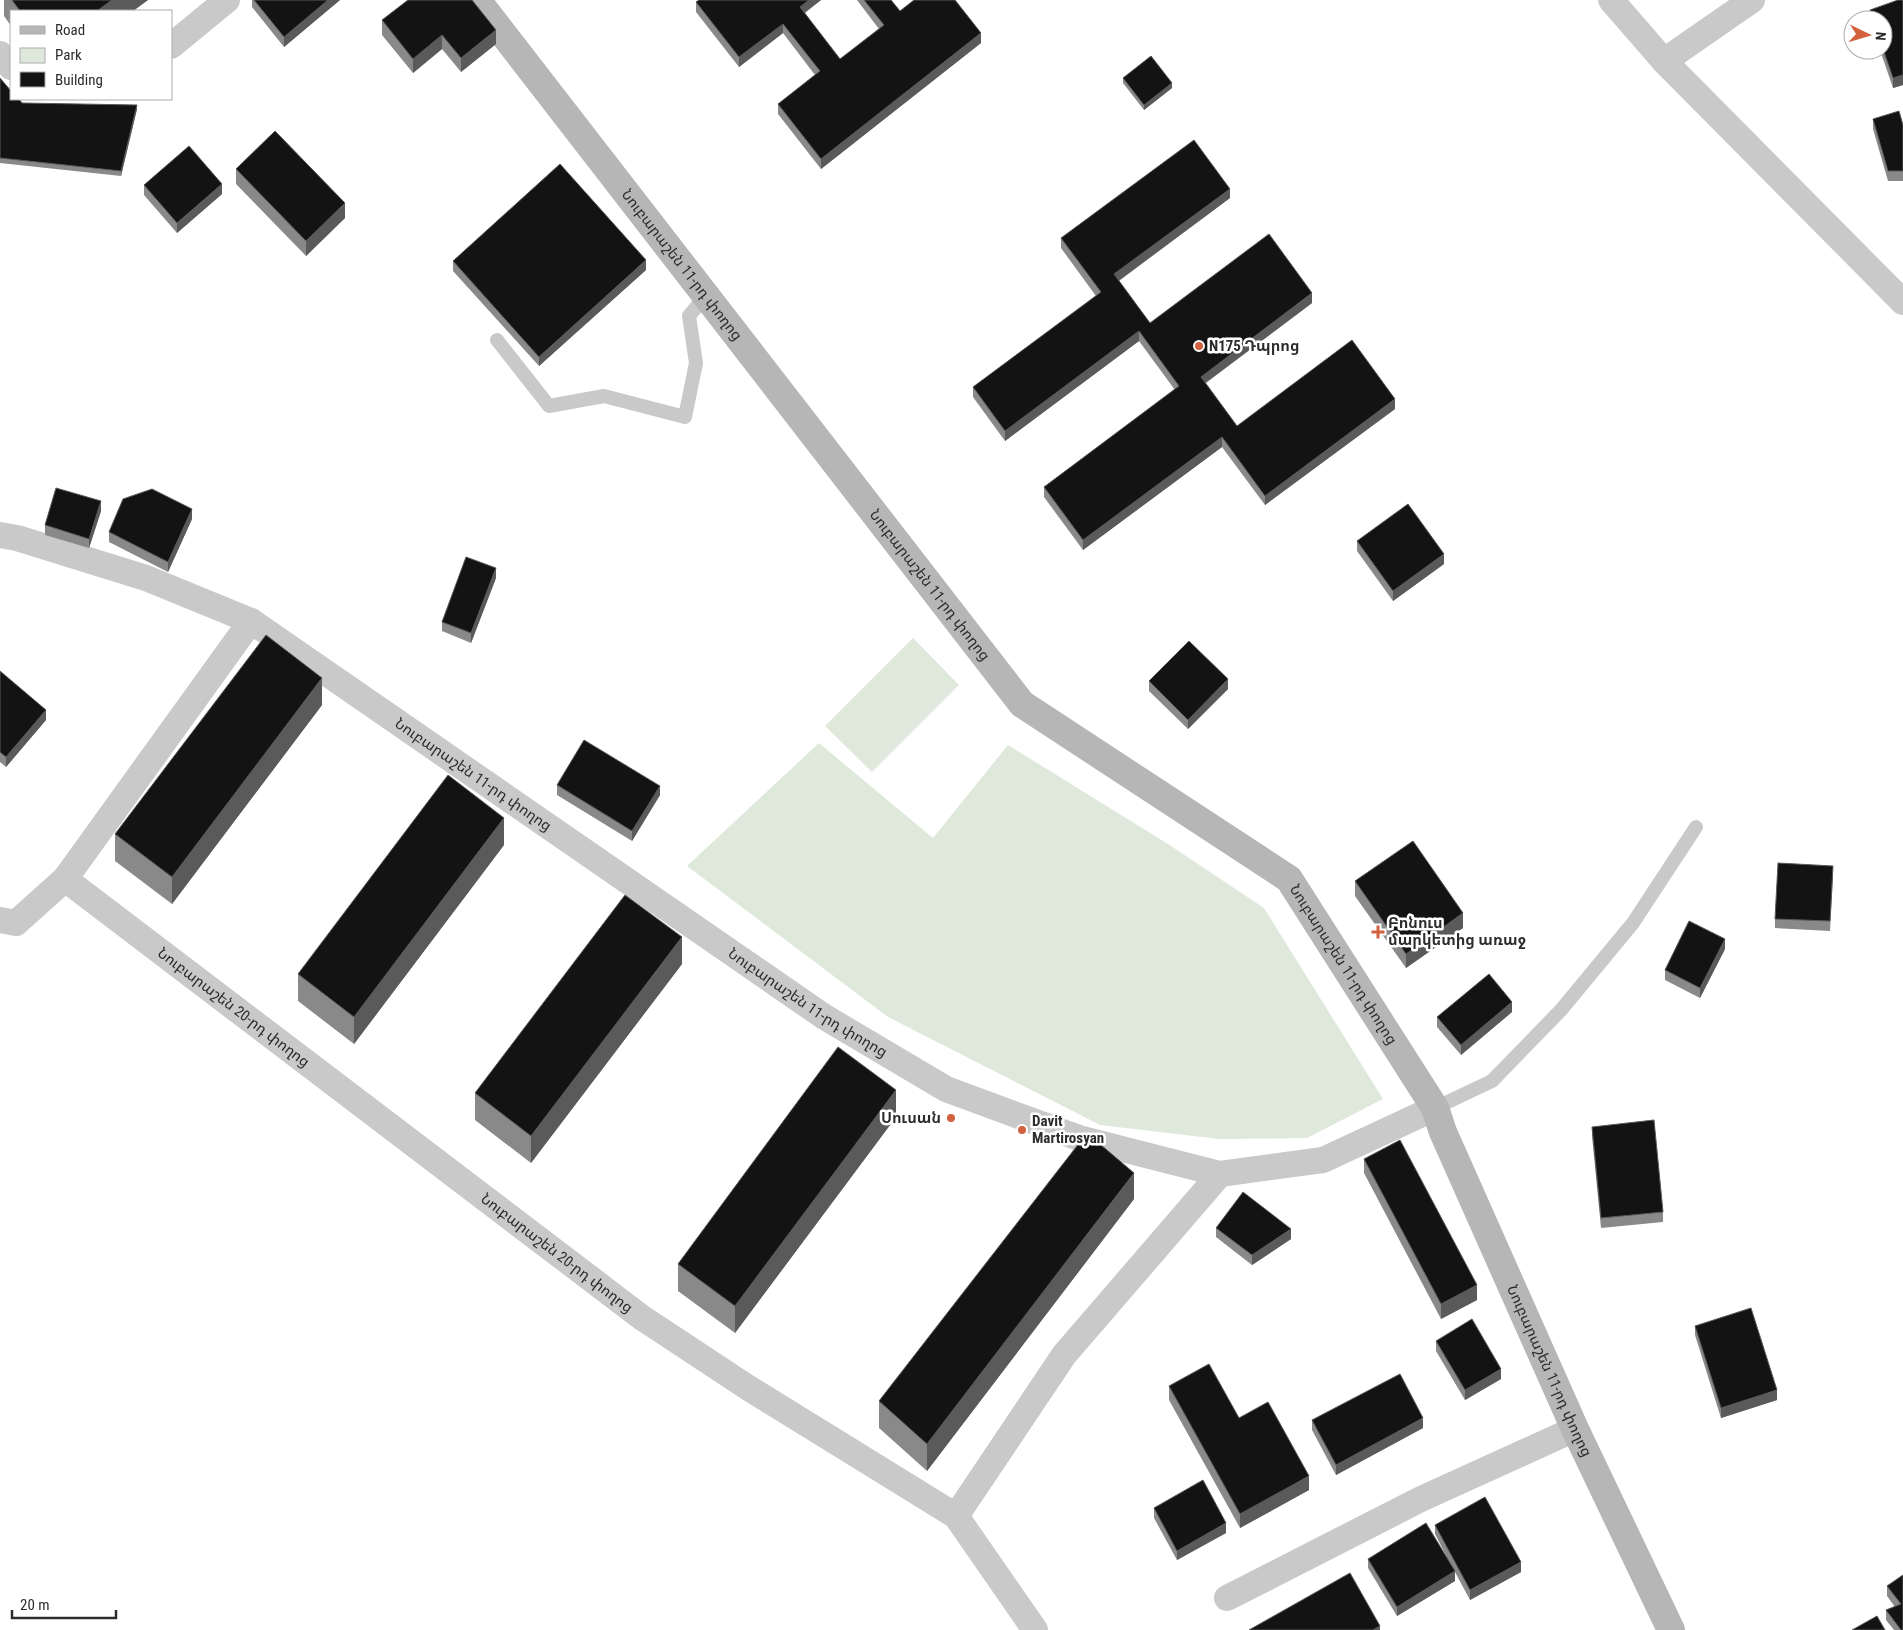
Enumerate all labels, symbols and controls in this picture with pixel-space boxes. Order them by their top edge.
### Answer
legend [10,10,172,100]
north arrow [1843,10,1893,60]
text: Road [55,21,85,39]
text: N [1873,31,1889,41]
text: Park [55,46,82,64]
text: Building [55,71,103,89]
street label: Նուբարաշեն 11-րդ փողոց [618,186,746,344]
place label: N175 Դպրոց [1209,337,1299,355]
marker: N175 Դպրոց [1193,340,1205,352]
street label: Նուբարաշեն 11-րդ փողոց [866,506,994,664]
street label: Նուբարաշեն 11-րդ փողոց [392,714,555,835]
street label: Նուբարաշեն 11-րդ փողոց [1286,881,1401,1048]
place label: Բոնուս մարկետից առաջ [1388,914,1526,949]
marker: Բոնուս մարկետից առաջ [1372,926,1384,938]
street label: Նուբարաշեն 20-րդ փողոց [154,944,313,1071]
street label: Նուբարաշեն 11-րդ փողոց [725,944,891,1061]
place label: Սուսան [881,1109,941,1127]
marker: Սուսան [945,1112,957,1124]
place label: Davit Martirosyan [1032,1112,1104,1147]
marker: Davit Martirosyan [1016,1124,1028,1136]
street label: Նուբարաշեն 20-րդ փողոց [477,1190,637,1317]
street label: Նուբարաշեն 11-րդ փողոց [1503,1282,1596,1460]
scale bar [12,1588,116,1620]
text: 20 m [20,1596,50,1614]

